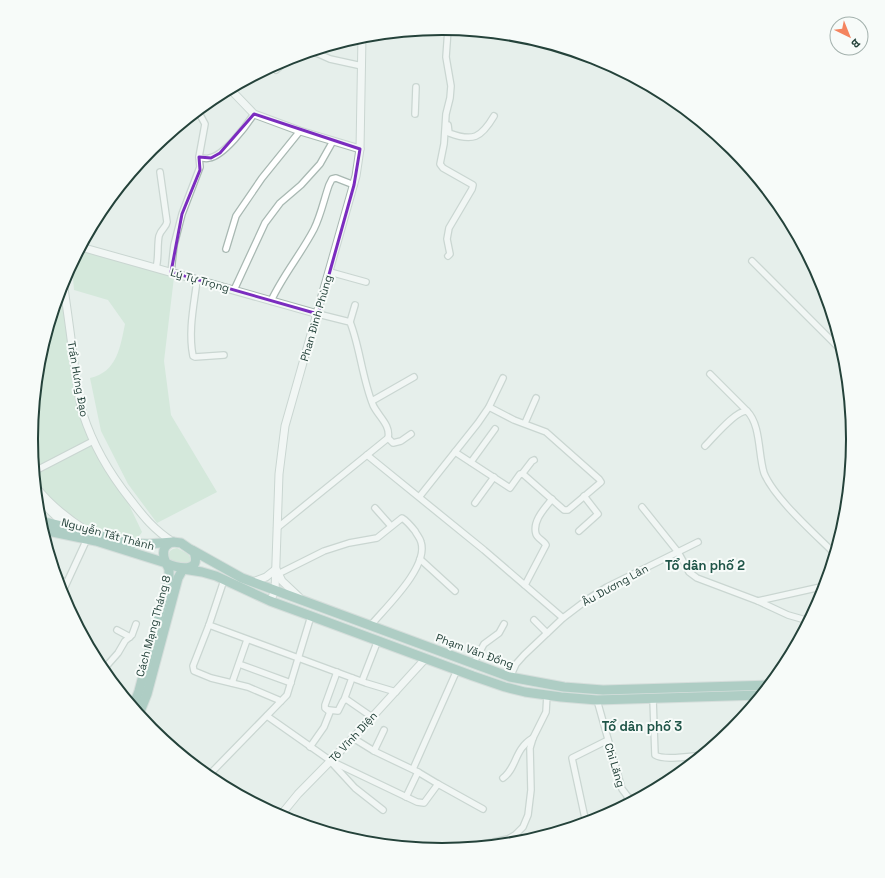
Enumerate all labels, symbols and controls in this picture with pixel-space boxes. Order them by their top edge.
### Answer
north arrow [829,16,869,56]
text: B [848,36,863,51]
street label: Lý Tự Trọng [169,265,231,295]
street label: Phan Đình Phùng [297,273,335,363]
street label: Trần Hưng Đạo [64,340,92,418]
street label: Nguyễn Tất Thành [60,515,156,553]
district label: Tổ dân phố 2 [665,557,745,574]
street label: Âu Dương Lân [580,561,650,609]
street label: Cách Mạng Tháng 8 [133,574,173,678]
street label: Phạm Văn Đồng [434,630,516,672]
street label: Tô Vĩnh Diện [326,709,380,765]
district label: Tổ dân phố 3 [602,718,682,735]
street label: Chi Lăng [602,741,628,789]

